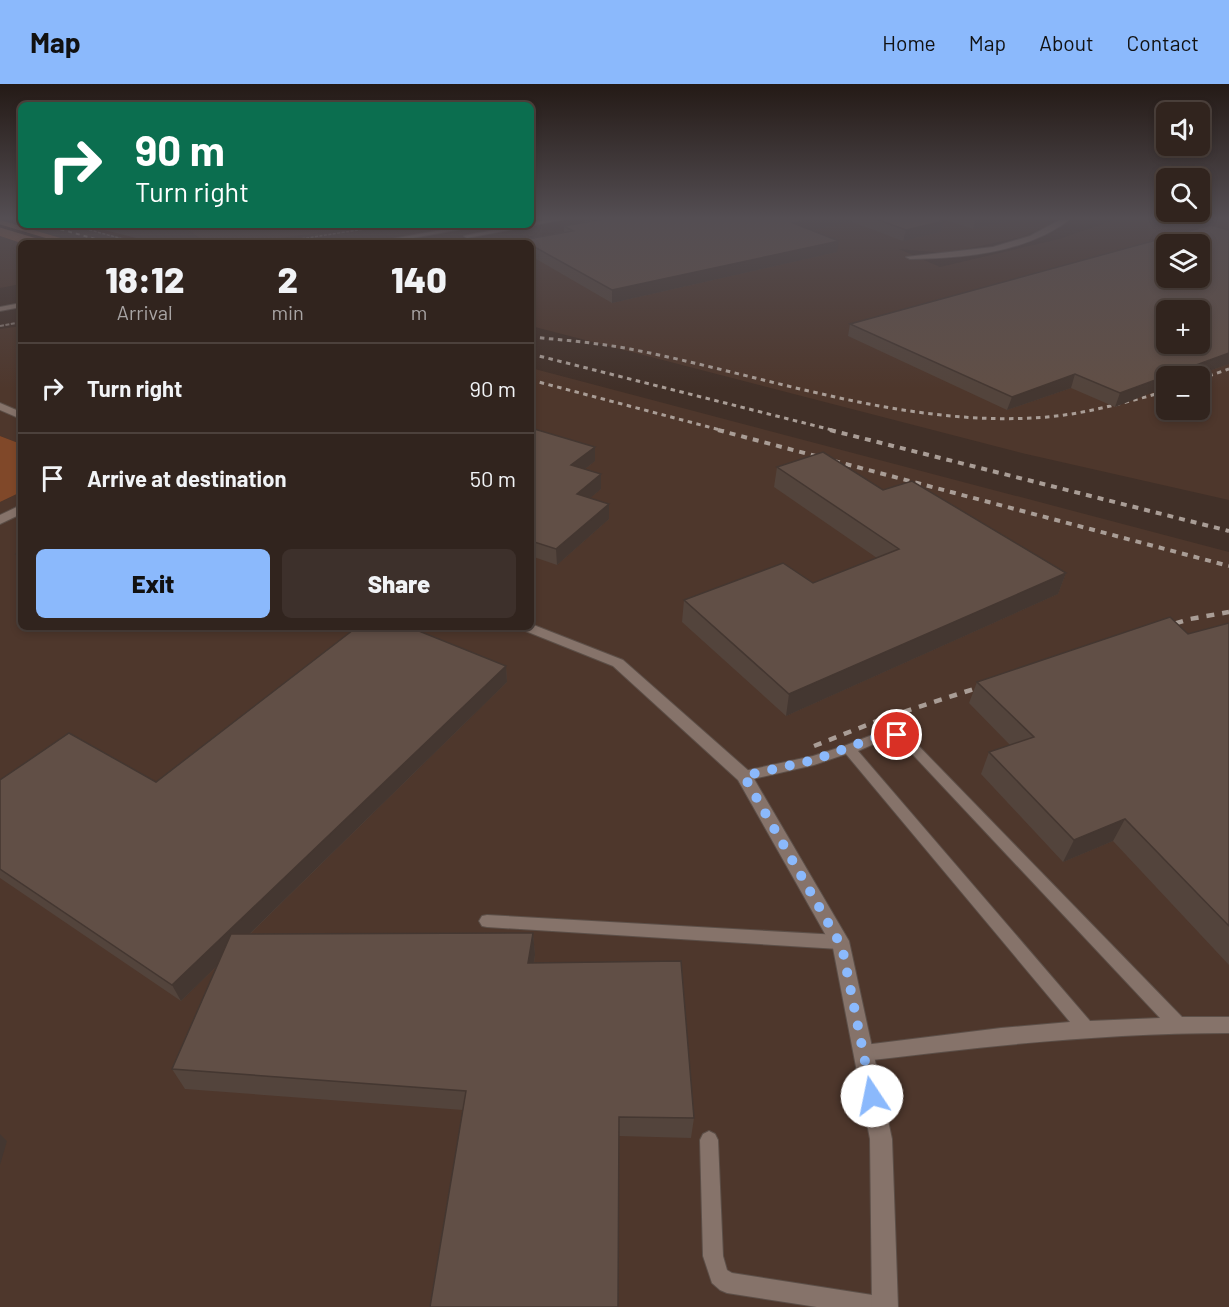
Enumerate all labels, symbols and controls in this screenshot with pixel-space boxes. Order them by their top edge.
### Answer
text: Map [30,25,81,59]
text: Home [882,30,936,55]
text: Map [969,30,1006,55]
text: About [1039,30,1094,55]
text: Contact [1127,30,1199,55]
map controls [1156,102,1210,420]
button: sound [1156,102,1210,156]
text: 90 m [135,124,225,174]
icon: right [36,126,114,204]
button: search [1156,168,1210,222]
text: Turn right [135,175,249,207]
button: layers [1156,234,1210,288]
text: 18:12 [105,257,184,300]
text: 2 [277,257,298,300]
text: 140 [391,257,447,300]
text: Arrival [117,300,173,324]
text: min [271,300,304,324]
text: m [411,300,427,324]
button: + [1156,300,1210,354]
button: − [1156,366,1210,420]
icon: right [36,372,69,405]
text: Turn right [87,375,182,401]
text: 90 m [470,375,516,401]
icon: arrive [36,462,69,495]
text: Arrive at destination [87,465,286,491]
text: 50 m [470,465,516,491]
button: Exit [36,549,270,618]
button: Share [282,549,516,618]
pin [871,709,922,760]
icon: arrive [880,718,913,751]
position arrow [840,1064,904,1128]

